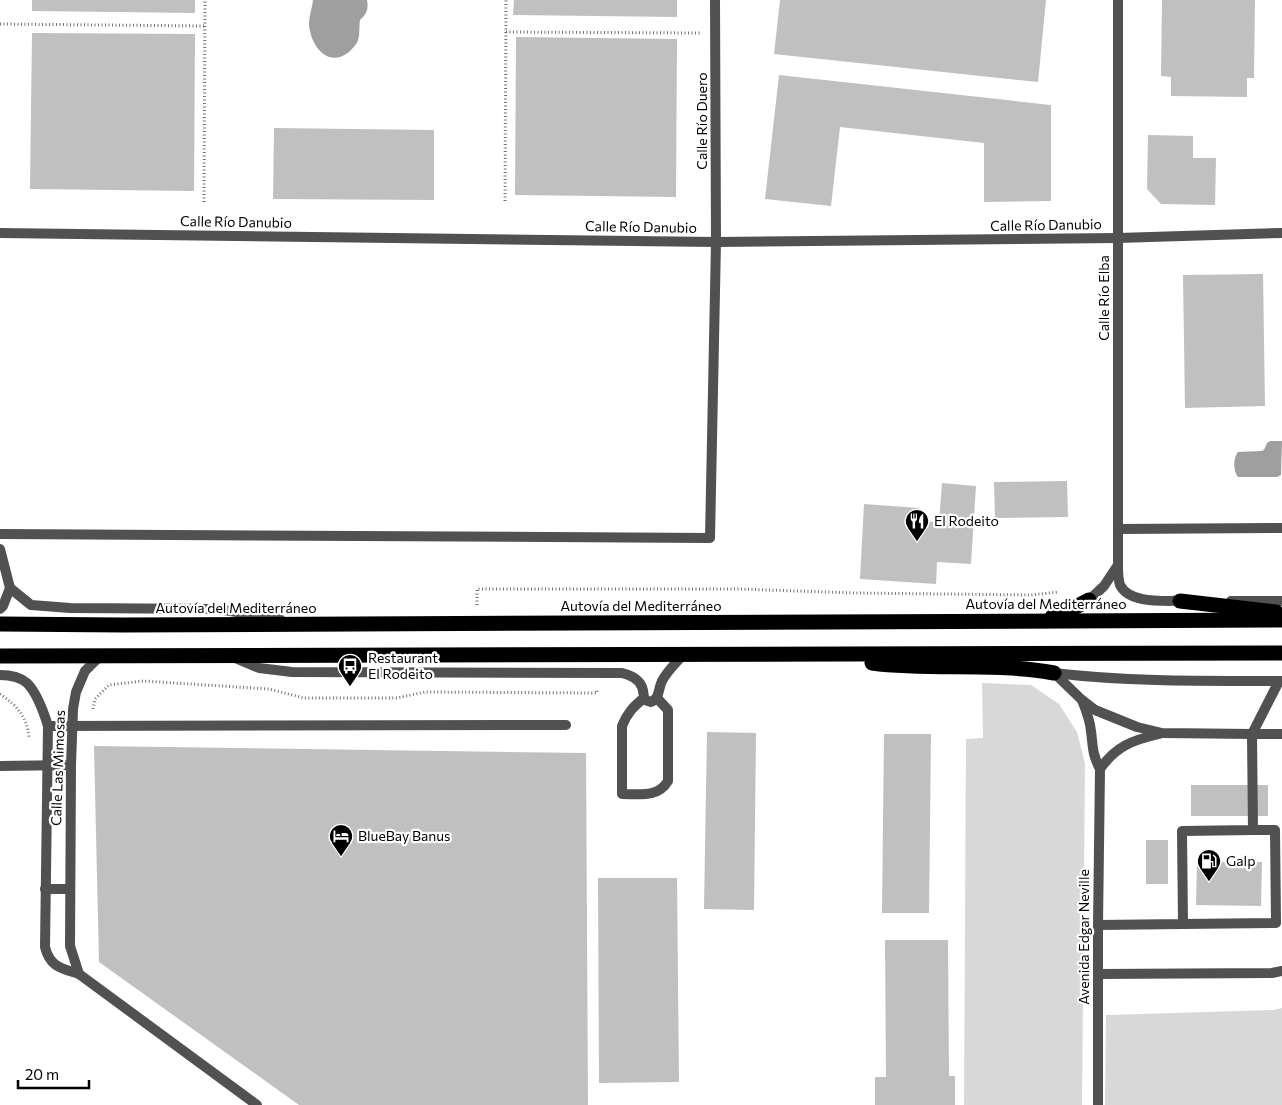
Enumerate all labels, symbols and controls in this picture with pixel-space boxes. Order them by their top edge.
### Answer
street label: Calle Río Duero [693,72,710,170]
street label: Calle Río Danubio [180,212,292,231]
street label: Calle Río Danubio [990,215,1102,234]
street label: Calle Río Danubio [585,217,697,236]
street label: Calle Río Elba [1095,255,1112,341]
restaurant icon: El Rodeito [904,508,930,542]
place label: El Rodeito [934,512,999,529]
street label: Autovía del Mediterráneo [965,595,1127,612]
street label: Autovía del Mediterráneo [560,597,722,614]
street label: Autovía del Mediterráneo [155,599,317,616]
place label: Restaurant El Rodeito [368,649,438,682]
bus stop icon: Restaurant El Rodeito [337,653,363,687]
street label: Calle Las Mimosas [47,710,68,826]
hotel icon: BlueBay Banus [328,823,354,857]
place label: BlueBay Banus [358,827,451,844]
fuel station icon: Galp [1196,848,1222,882]
place label: Galp [1226,852,1255,869]
street label: Avenida Edgar Neville [1075,869,1092,1005]
scale bar [18,1058,89,1090]
text: 20 m [25,1065,59,1083]

